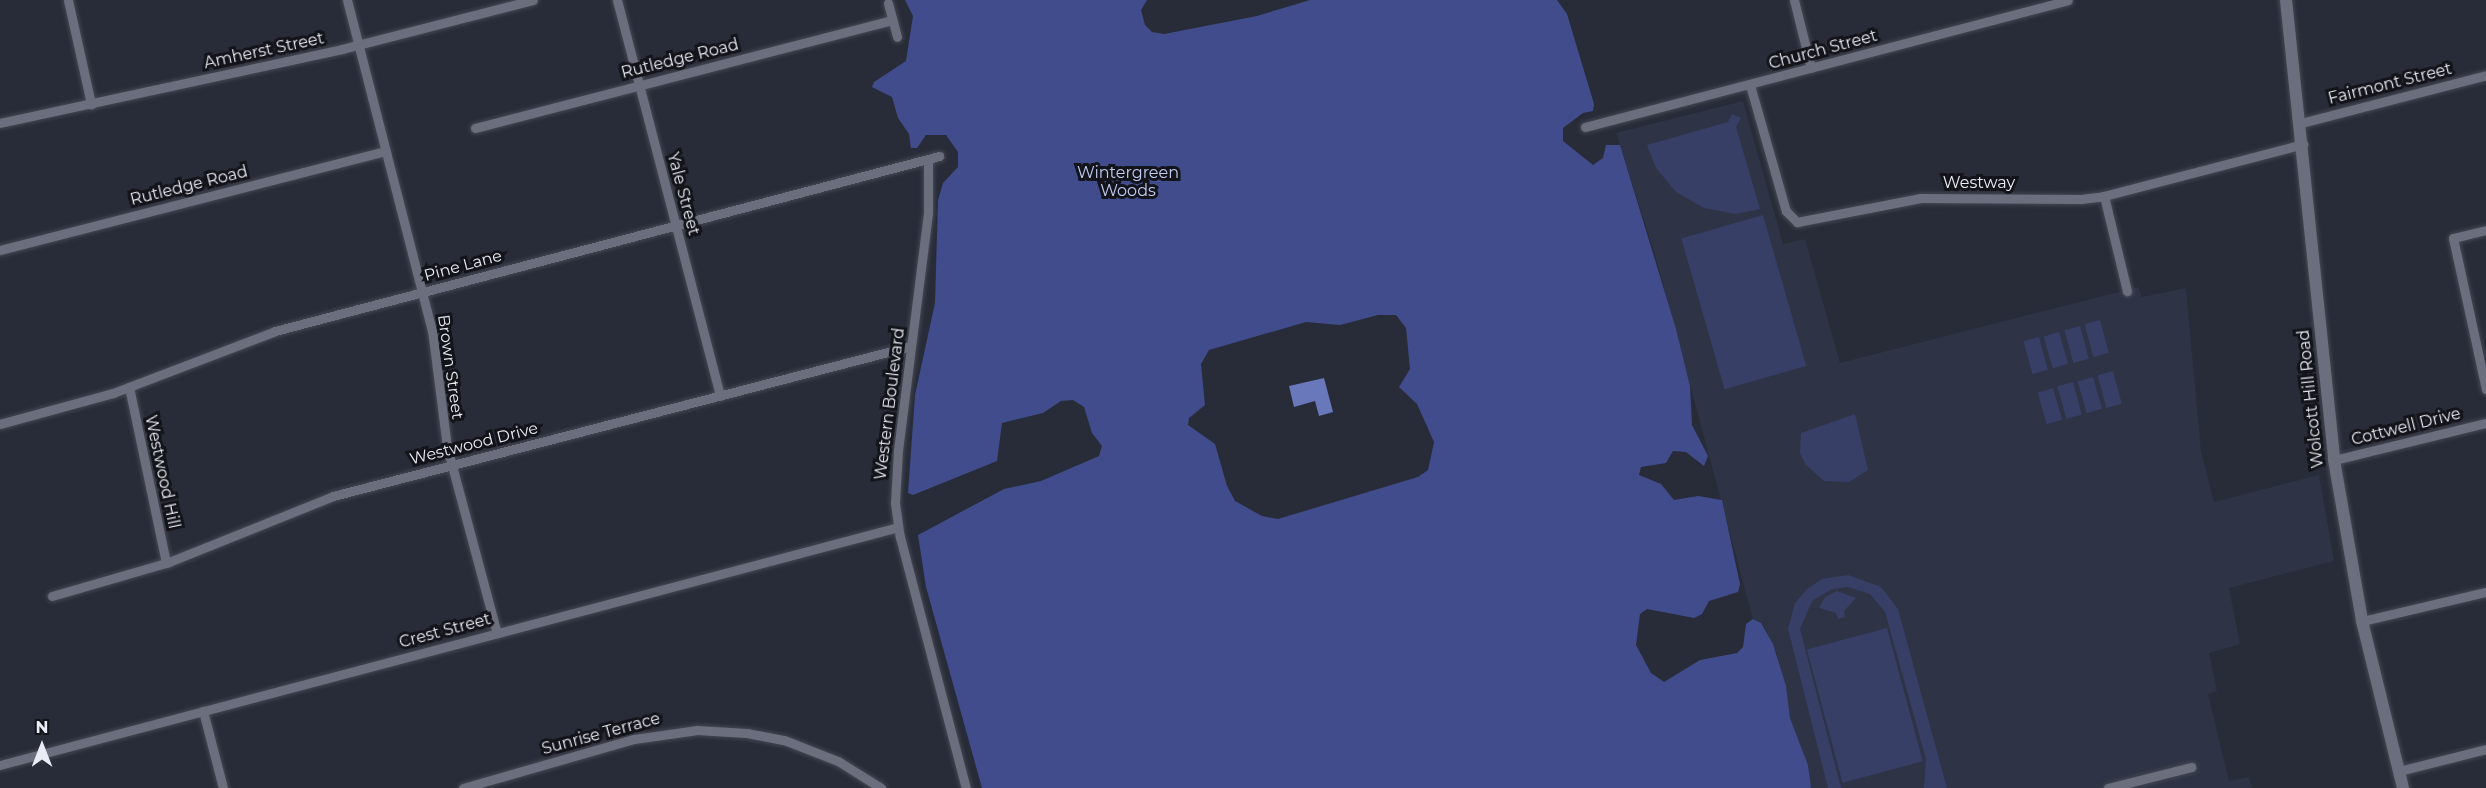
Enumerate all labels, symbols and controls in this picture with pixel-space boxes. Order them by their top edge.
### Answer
street label: Church Street [1767,26,1879,74]
street label: Amherst Street [202,29,326,73]
street label: Rutledge Road [619,35,741,83]
street label: Fairmont Street [2326,59,2454,109]
street label: Yale Street [663,150,703,238]
street label: Rutledge Road [128,162,250,210]
park label: Wintergreen Woods [1077,163,1179,201]
street label: Westway [1943,173,2015,193]
street label: Pine Lane [422,246,504,286]
street label: Brown Street [433,313,467,421]
street label: Western Boulevard [871,327,909,481]
street label: Wolcott Hill Road [2294,329,2328,469]
street label: Cottwell Drive [2349,404,2463,450]
street label: Westwood Hill [141,413,183,531]
street label: Westwood Drive [408,419,540,469]
street label: Crest Street [397,610,493,652]
street label: Sunrise Terrace [540,709,662,759]
north arrow [12,716,72,776]
text: N [36,718,48,737]

